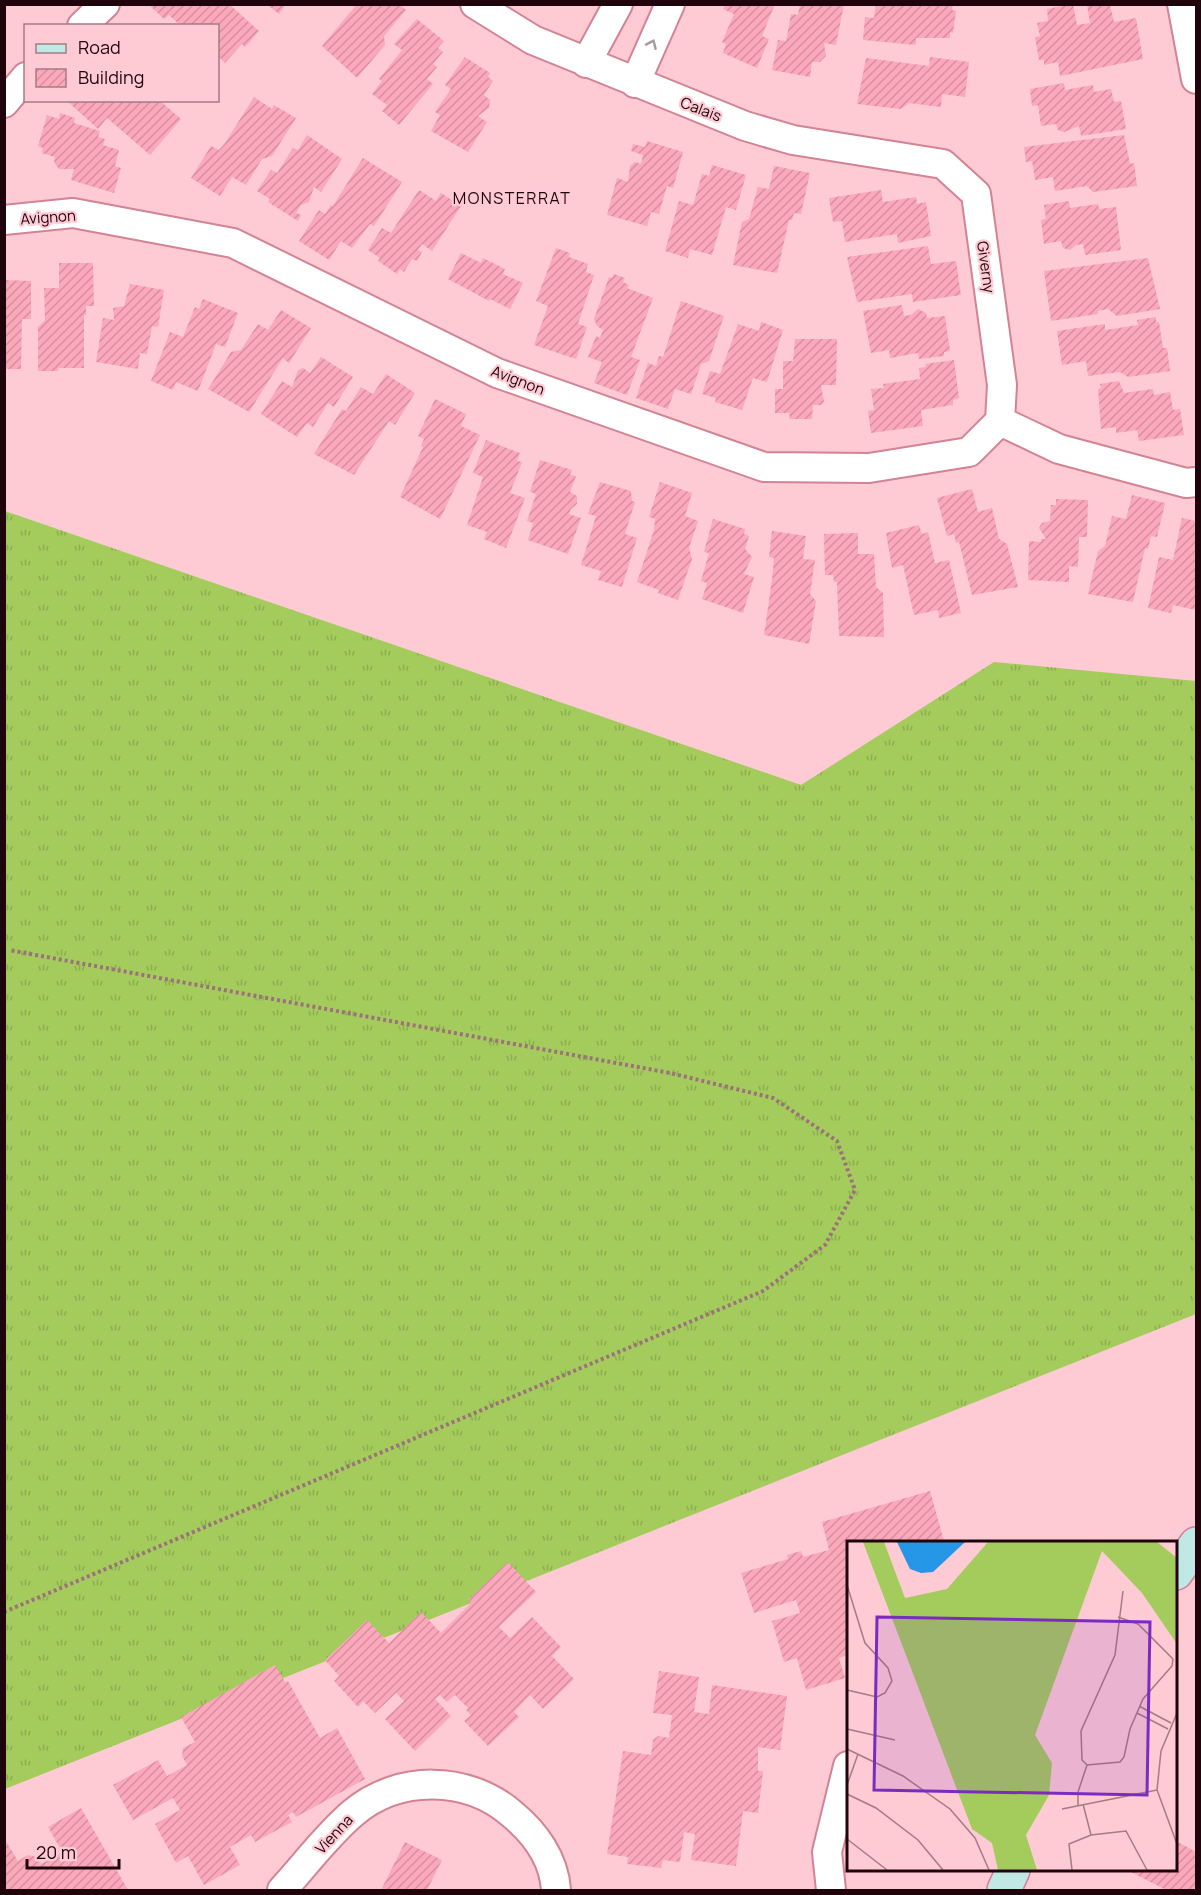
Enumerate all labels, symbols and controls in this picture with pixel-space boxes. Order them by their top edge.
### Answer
legend [24,24,219,102]
text: Road [78,35,121,59]
one-way arrow [645,39,657,50]
text: Building [78,65,144,89]
street label: Calais [678,92,725,126]
district label: MONSTERRAT [453,187,571,209]
street label: Avignon [20,205,77,229]
street label: Giverny [972,240,1000,294]
street label: Avignon [488,360,548,400]
inset map [847,1541,1177,1871]
street label: Vienna [310,1810,358,1858]
scale bar [27,1832,118,1870]
text: 20 m [36,1840,76,1864]

